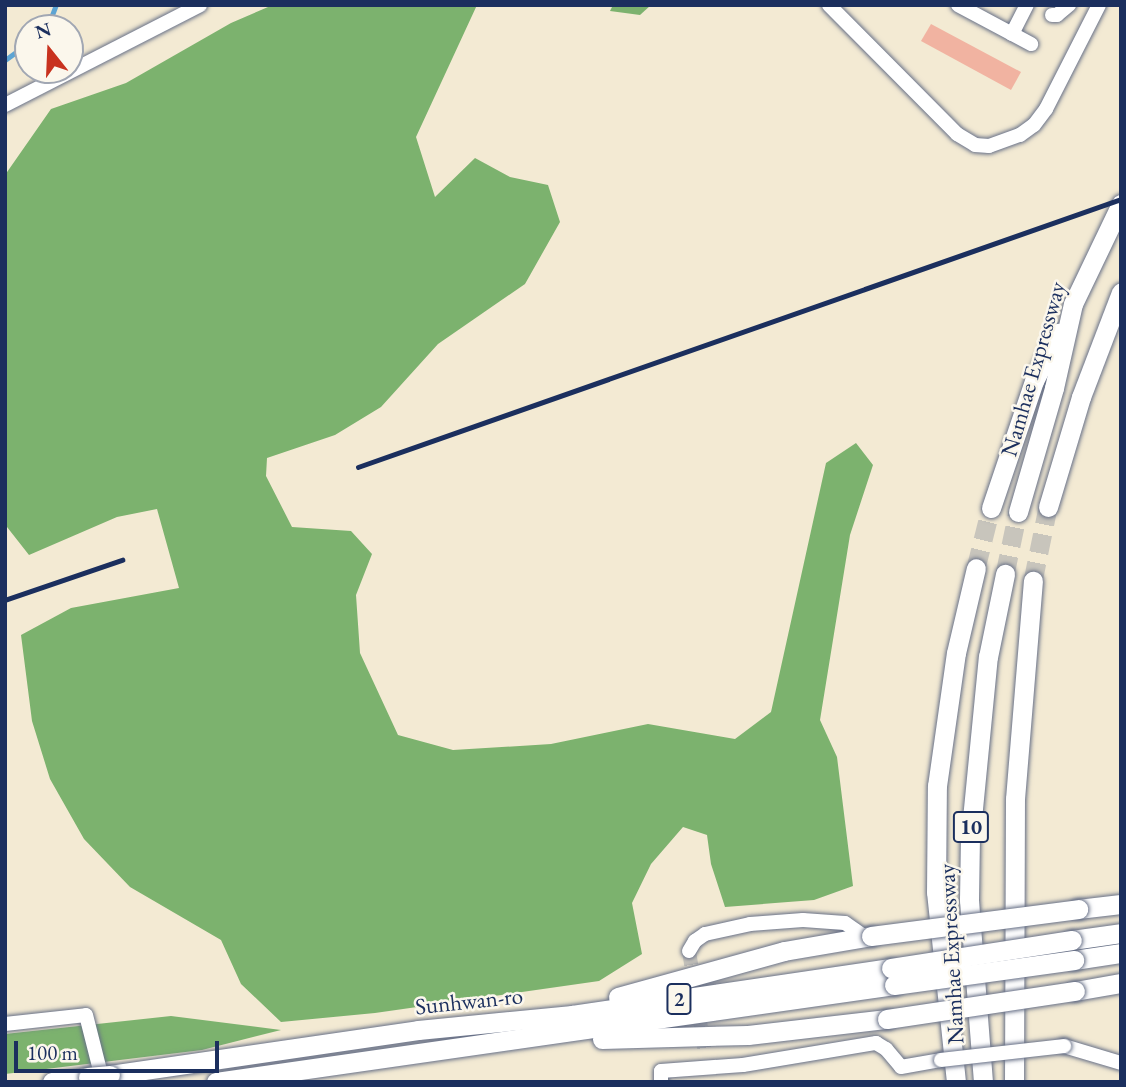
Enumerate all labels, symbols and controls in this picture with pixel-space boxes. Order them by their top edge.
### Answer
north arrow [14,14,84,84]
text: N [32,16,54,45]
street label: Namhae Expressway [995,278,1071,460]
road number: 10 [952,810,990,844]
street label: Namhae Expressway [932,863,970,1045]
street label: Sunhwan-ro [414,982,524,1020]
road number: 2 [665,982,693,1016]
scale bar [18,1028,222,1072]
text: 100 m [27,1039,78,1066]

